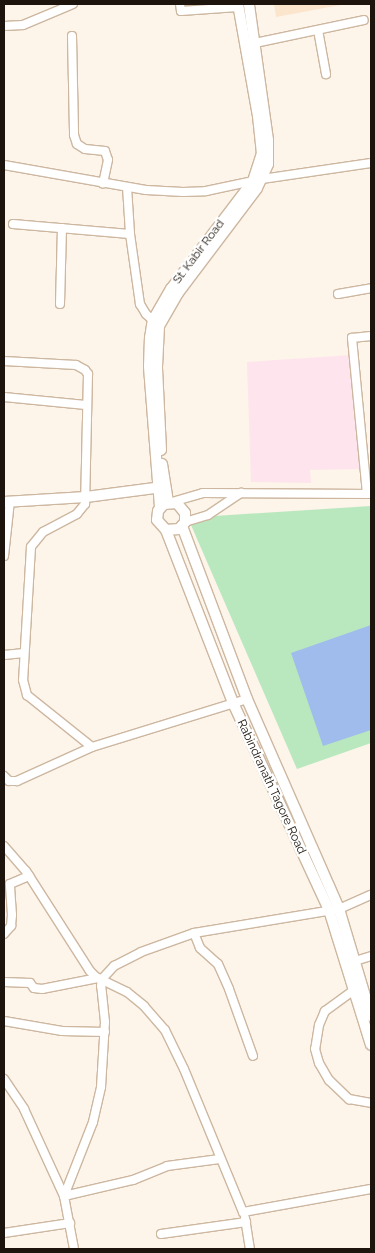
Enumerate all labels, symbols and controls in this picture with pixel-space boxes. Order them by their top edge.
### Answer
street label: St. Kabir Road [170,217,228,287]
street label: Rabindranath Tagore Road [233,717,309,857]

